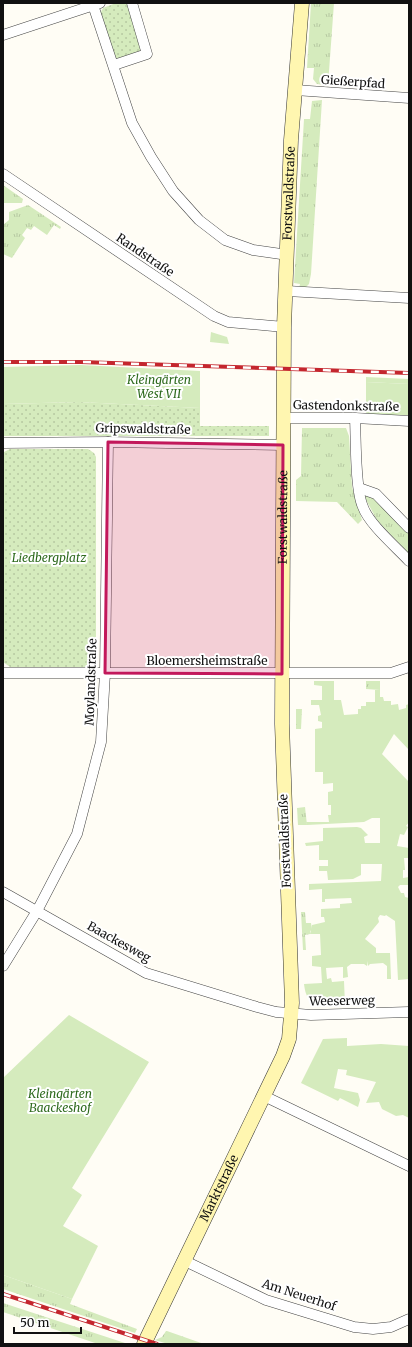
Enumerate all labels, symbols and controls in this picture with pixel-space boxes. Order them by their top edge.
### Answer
street label: Gießerpfad [321,72,385,91]
street label: Forstwaldstraße [279,146,298,240]
street label: Randstraße [113,230,177,279]
park label: Kleingärten West VII [126,372,191,401]
street label: Gastendonkstraße [293,397,399,414]
street label: Gripswaldstraße [95,420,191,437]
street label: Forstwaldstraße [275,470,290,564]
park label: Liedbergplatz [12,550,87,565]
street label: Moylandstraße [81,638,100,726]
street label: Bloemersheimstraße [147,653,267,668]
street label: Forstwaldstraße [275,794,294,888]
street label: Baackesweg [85,918,154,966]
street label: Weeserweg [308,992,376,1009]
park label: Kleingärten Baackeshof [27,1086,93,1115]
street label: Marktstraße [196,1152,241,1224]
street label: Am Neuerhof [259,1275,338,1314]
scale bar [14,1309,81,1335]
text: 50 m [20,1315,49,1330]

